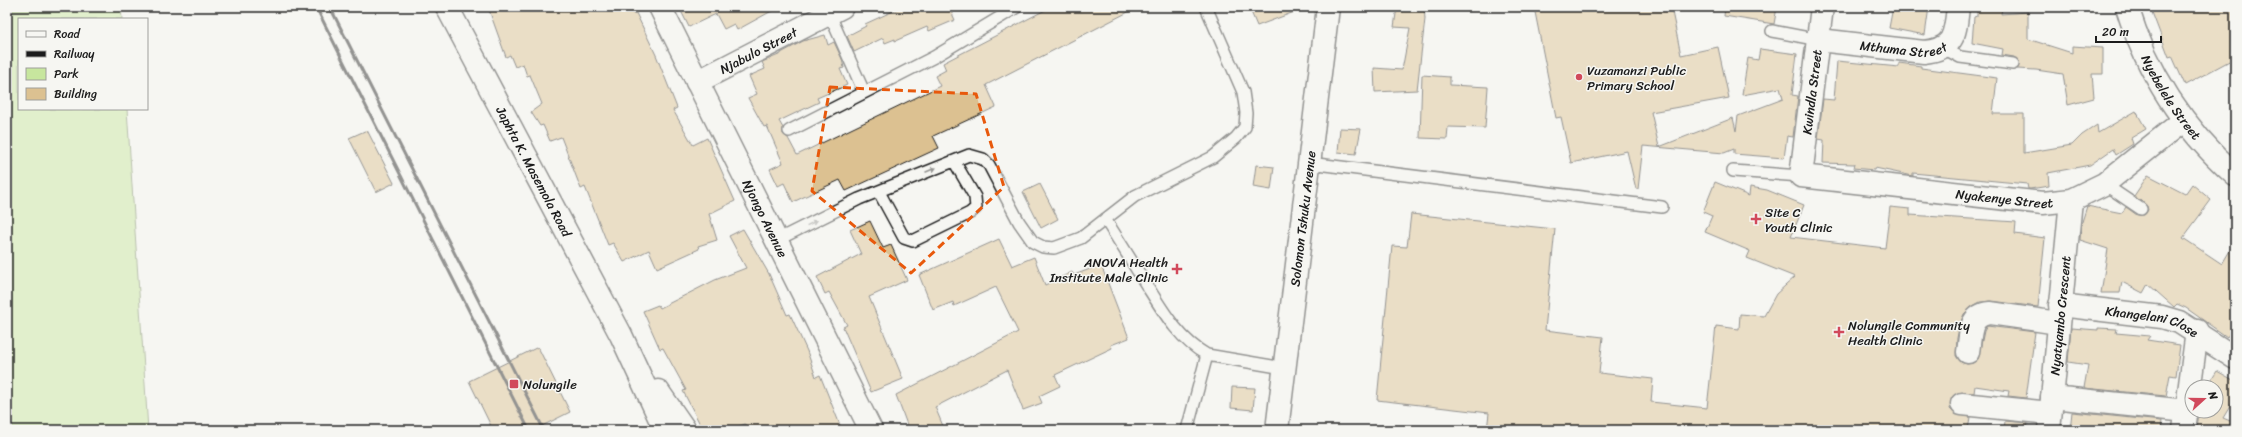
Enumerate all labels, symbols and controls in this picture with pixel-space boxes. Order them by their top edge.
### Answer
legend [18,18,148,110]
scale bar [2096,18,2161,44]
street label: Njabulo Street [715,20,802,80]
text: 20 m [2102,21,2129,43]
text: Road [54,23,81,45]
street label: Mthuma Street [1859,33,1952,63]
text: Railway [54,43,95,65]
street label: Kwindla Street [1795,48,1829,136]
street label: Nyebelele Street [2135,51,2207,145]
place label: Vuzamanzi Public Primary School [1587,59,1686,97]
text: Park [54,63,79,85]
marker: Vuzamanzi Public Primary School [1574,72,1584,82]
text: Building [54,83,97,105]
street label: Japhta K. Masemola Road [490,101,579,242]
street label: Solomon Tshuku Avenue [1283,149,1322,288]
one-way arrow [925,167,937,173]
street label: Njongo Avenue [736,175,795,262]
street label: Nyakenye Street [1955,182,2054,215]
place label: Site C Youth Clinic [1765,201,1833,239]
marker: Site C Youth Clinic [1750,213,1762,225]
one-way arrow [806,220,817,226]
place label: ANOVA Health Institute Male Clinic [1049,251,1169,289]
street label: Nyatyambo Crescent [2043,254,2077,376]
marker: ANOVA Health Institute Male Clinic [1171,263,1183,275]
street label: Khangelani Close [2104,299,2204,343]
place label: Nolungile Community Health Clinic [1848,314,1970,352]
marker: Nolungile Community Health Clinic [1833,326,1845,338]
place label: Nolungile [523,373,577,396]
marker: Nolungile [508,378,520,390]
north arrow [2184,379,2224,419]
text: N [2202,388,2223,403]

